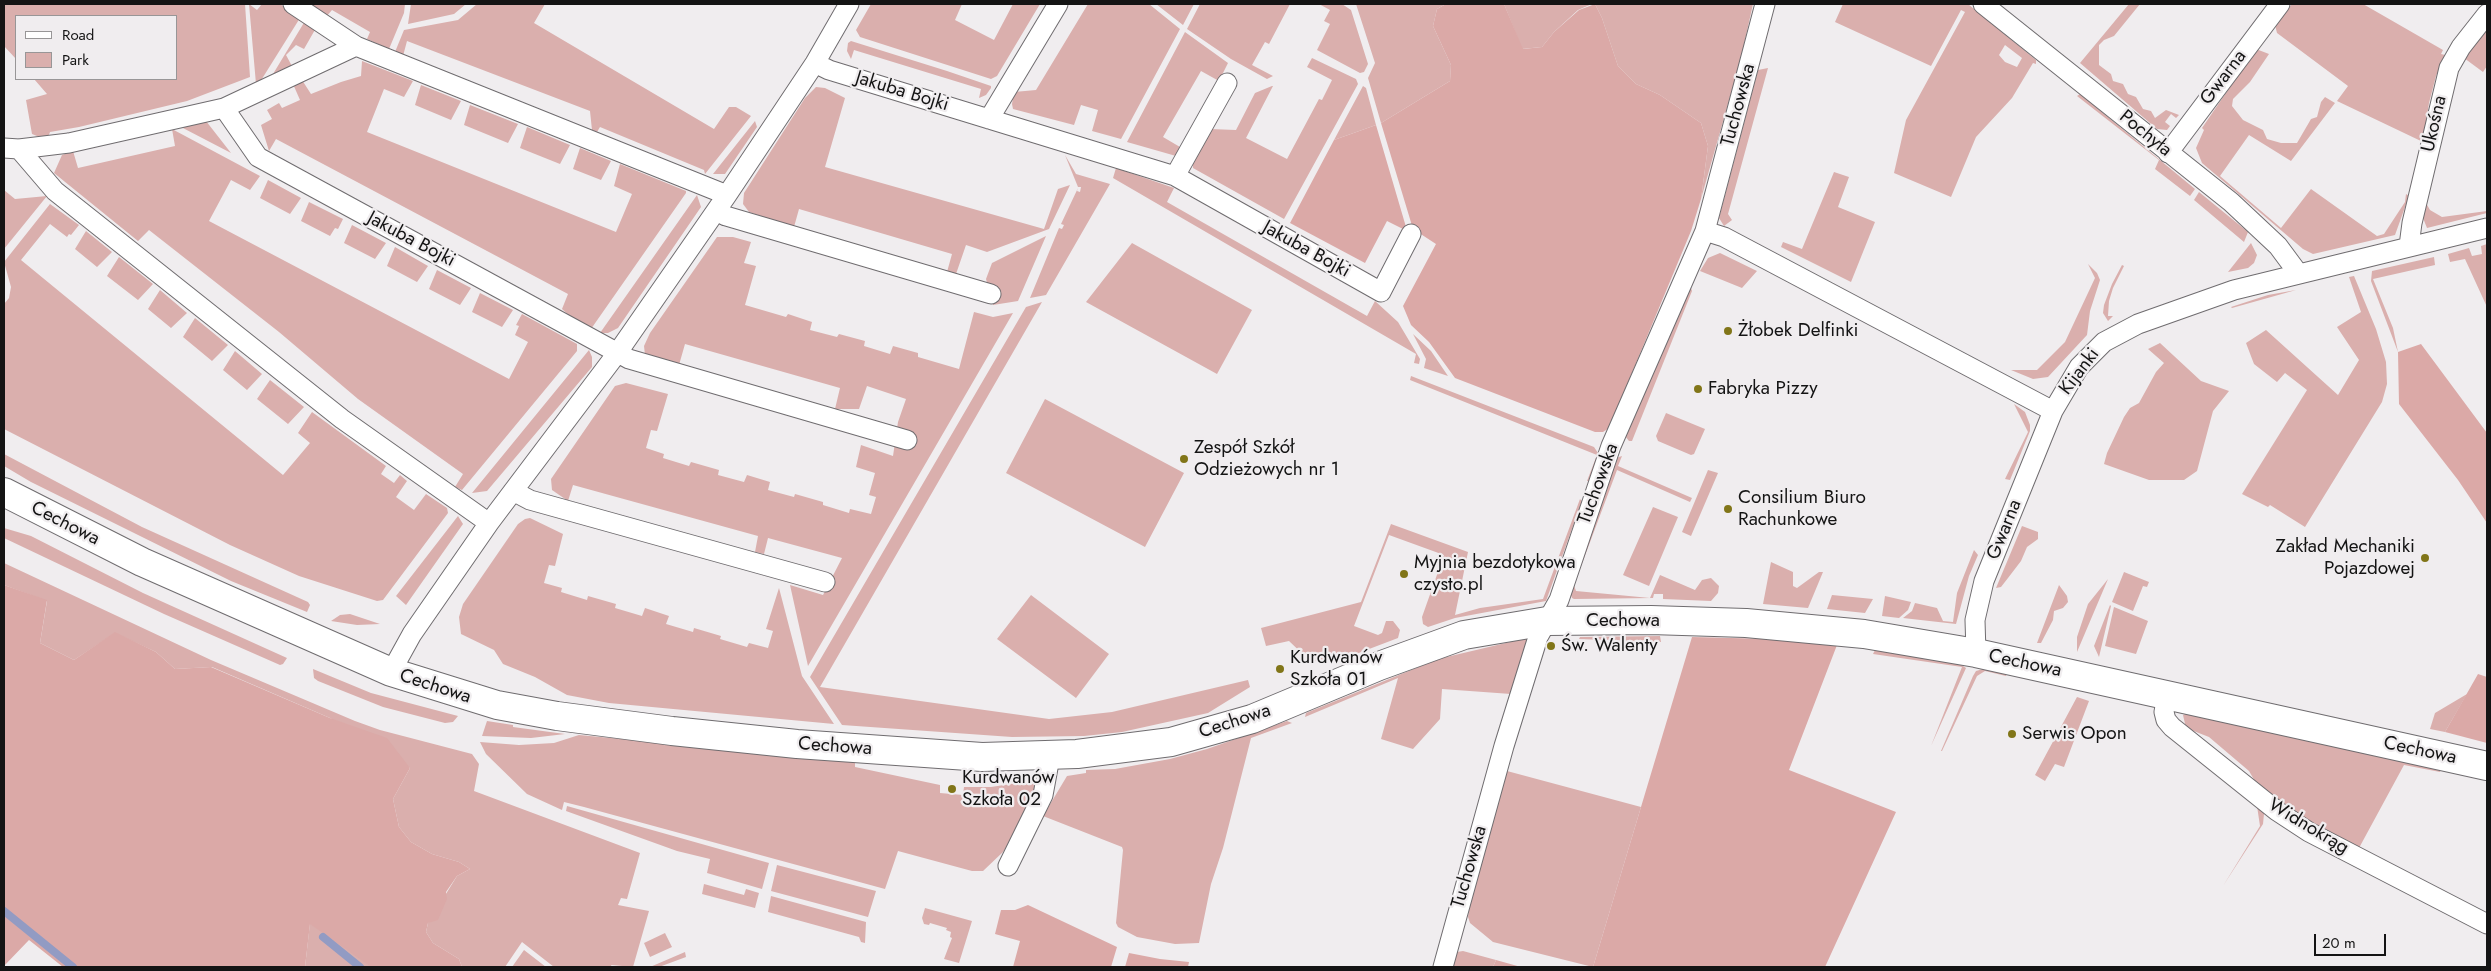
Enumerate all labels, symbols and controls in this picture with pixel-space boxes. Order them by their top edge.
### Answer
legend [15,15,178,80]
text: Road [62,24,94,46]
street label: Gwarna [2196,46,2252,110]
text: Park [62,49,89,71]
street label: Tuchowska [1717,61,1761,149]
street label: Jakuba Bojki [853,67,951,117]
street label: Ukośna [2417,94,2453,154]
street label: Pochyła [2114,106,2176,162]
street label: Jakuba Bojki [363,207,459,273]
street label: Jakuba Bojki [1258,217,1354,283]
place label: Żłobek Delfinki [1738,320,1858,342]
marker: Żłobek Delfinki [1722,325,1734,337]
street label: Kijanki [2055,344,2105,400]
place label: Fabryka Pizzy [1708,378,1818,400]
marker: Fabryka Pizzy [1692,383,1704,395]
place label: Zespół Szkół Odzieżowych nr 1 [1194,437,1339,481]
street label: Tuchowska [1574,440,1624,528]
marker: Zespół Szkół Odzieżowych nr 1 [1178,453,1190,465]
place label: Consilium Biuro Rachunkowe [1738,487,1866,531]
street label: Cechowa [27,497,103,551]
street label: Gwarna [1983,497,2027,563]
marker: Consilium Biuro Rachunkowe [1722,503,1734,515]
place label: Zakład Mechaniki Pojazdowej [2276,536,2415,580]
place label: Myjnia bezdotykowa czysto.pl [1414,552,1576,596]
marker: Zakład Mechaniki Pojazdowej [2419,552,2431,564]
marker: Myjnia bezdotykowa czysto.pl [1398,568,1410,580]
street label: Cechowa [1586,610,1660,632]
place label: Św. Walenty [1561,635,1658,657]
marker: Św. Walenty [1545,640,1557,652]
street label: Cechowa [1986,645,2064,683]
place label: Kurdwanów Szkoła 01 [1290,647,1383,691]
marker: Kurdwanów Szkoła 01 [1274,663,1286,675]
street label: Cechowa [396,665,474,709]
street label: Cechowa [1196,700,1274,744]
place label: Serwis Opon [2022,723,2127,745]
marker: Serwis Opon [2006,728,2018,740]
street label: Cechowa [2381,732,2459,770]
street label: Cechowa [797,733,873,761]
place label: Kurdwanów Szkoła 02 [962,767,1055,811]
marker: Kurdwanów Szkoła 02 [946,783,958,795]
street label: Widnokrąg [2264,794,2352,860]
street label: Tuchowska [1447,823,1493,911]
scale bar [2316,924,2388,956]
text: 20 m [2322,932,2356,954]

